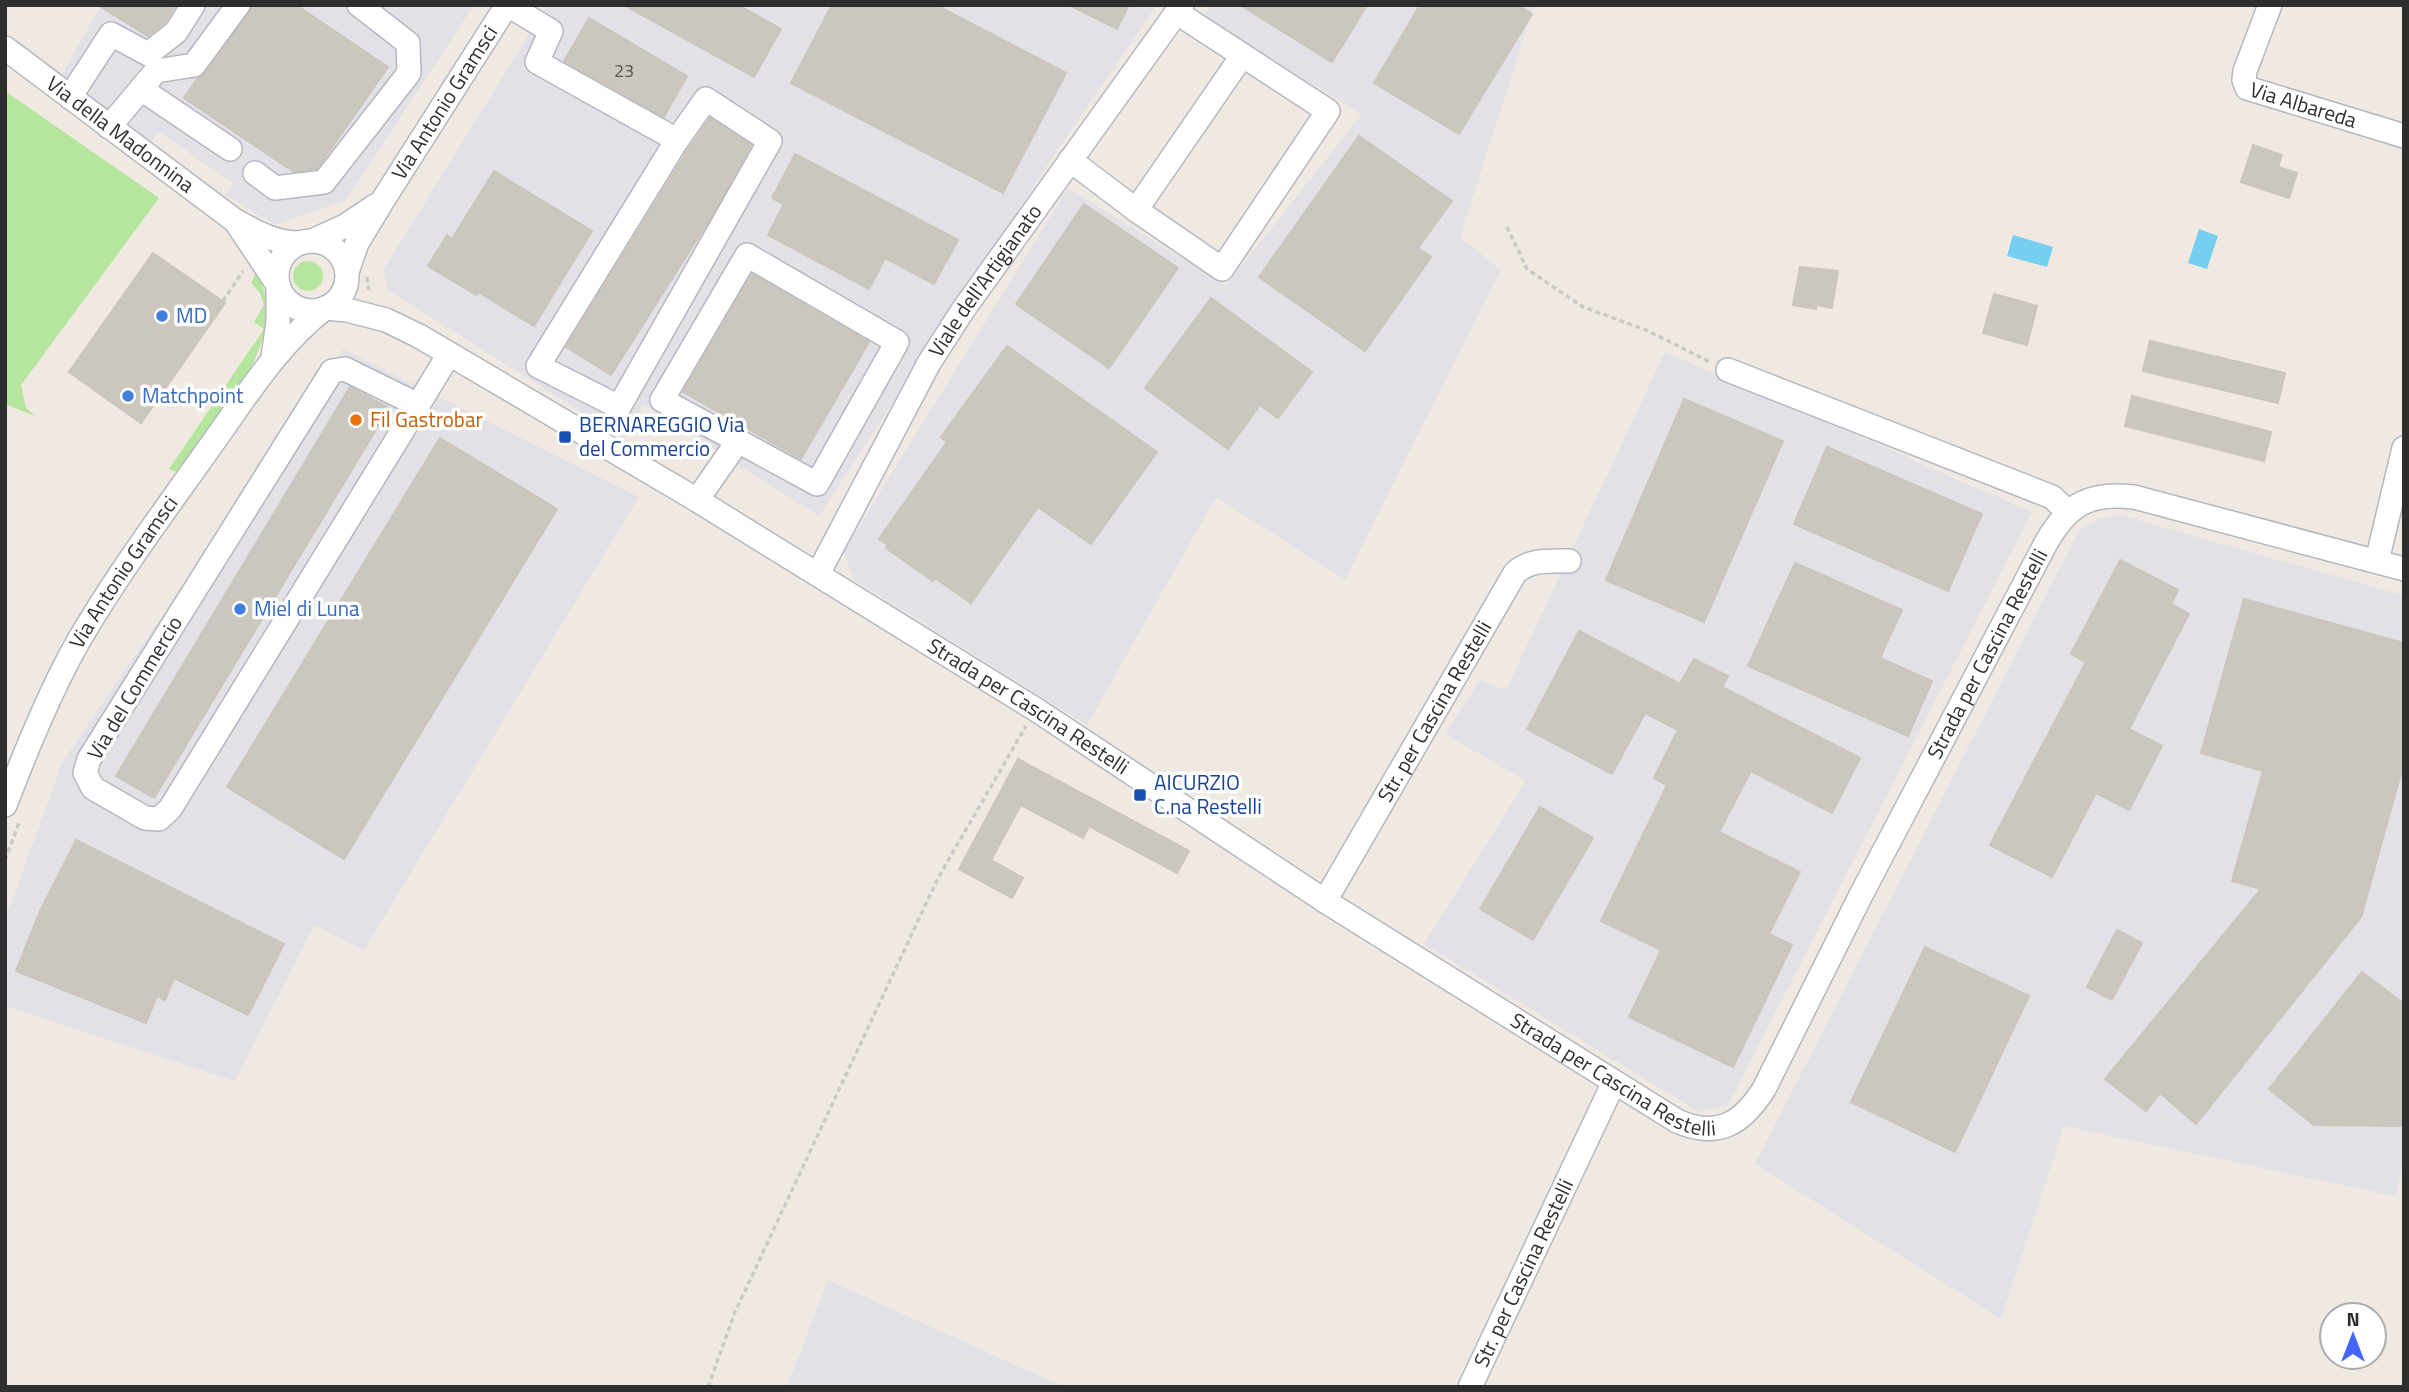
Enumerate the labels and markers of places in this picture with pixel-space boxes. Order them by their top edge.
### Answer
place label: MD [176,299,207,331]
marker: MD [154,308,170,324]
place label: Matchpoint [142,379,244,411]
marker: Matchpoint [120,388,136,404]
place label: Fil Gastrobar [370,403,483,435]
place label: BERNAREGGIO Via del Commercio [579,408,745,464]
marker: Fil Gastrobar [348,412,364,428]
marker: BERNAREGGIO Via del Commercio [557,429,573,445]
place label: Miel di Luna [254,592,360,624]
marker: Miel di Luna [232,601,248,617]
place label: AICURZIO C.na Restelli [1154,766,1262,822]
marker: AICURZIO C.na Restelli [1132,787,1148,803]

